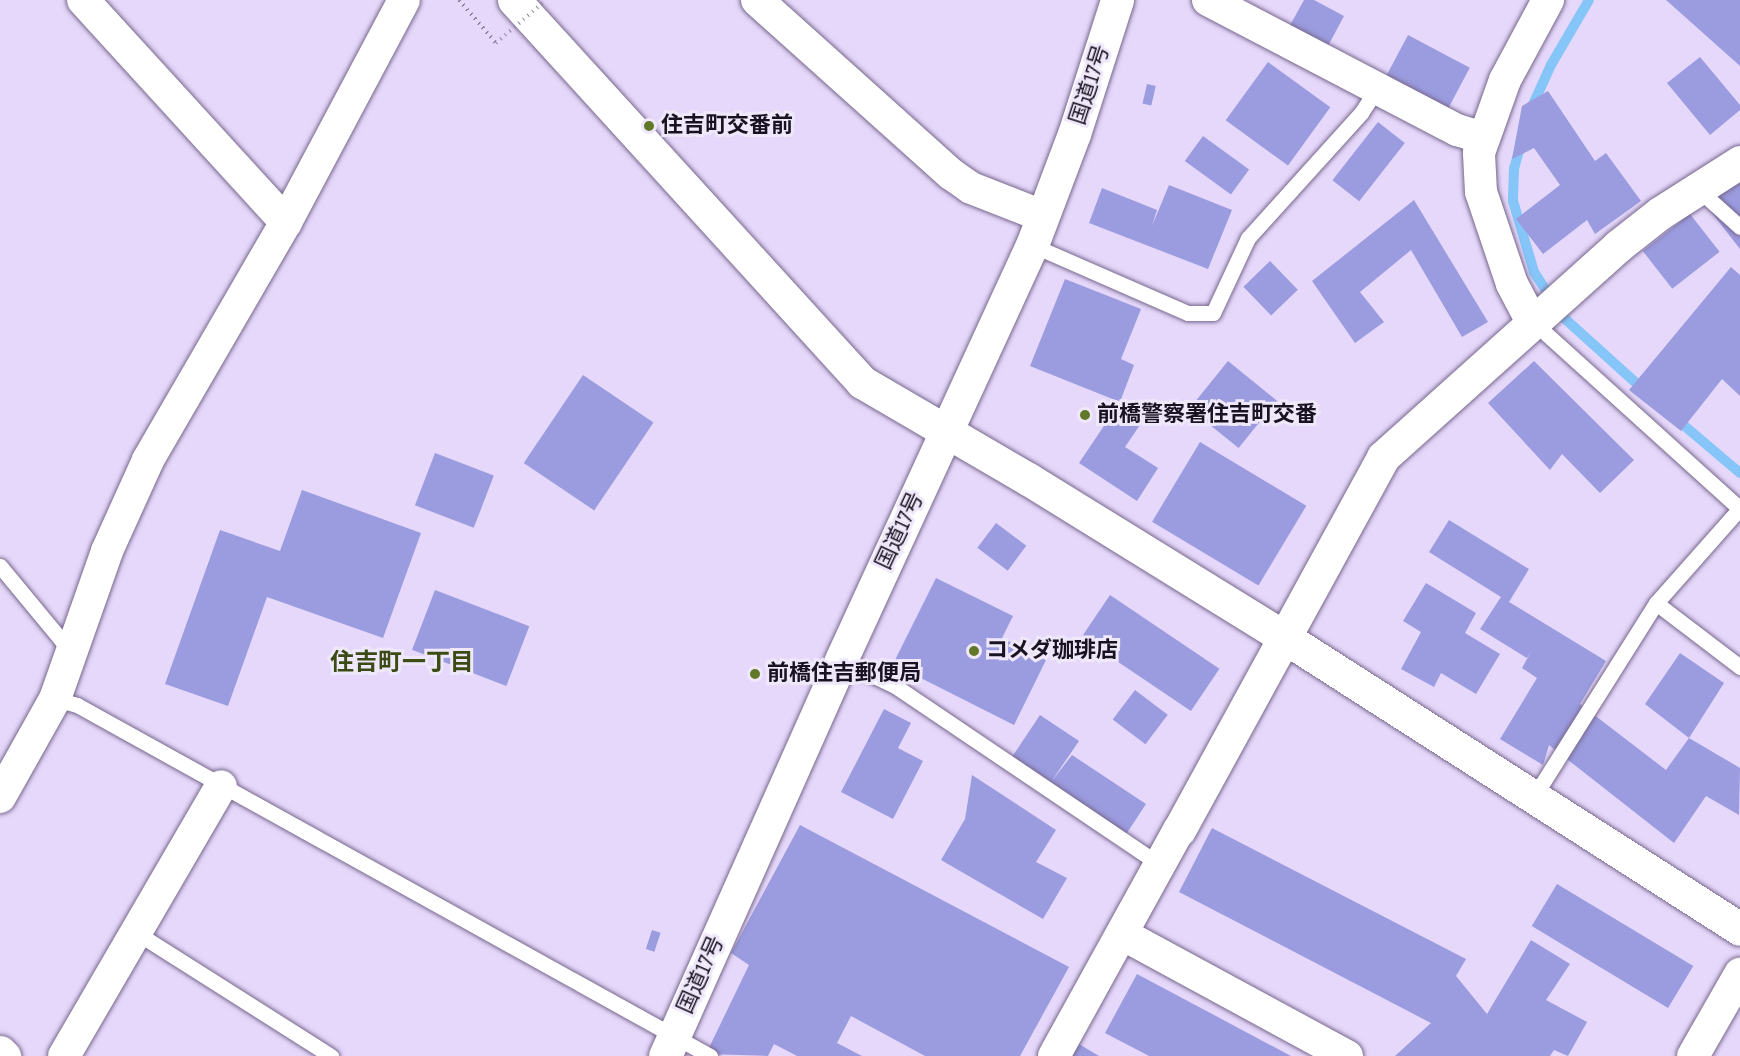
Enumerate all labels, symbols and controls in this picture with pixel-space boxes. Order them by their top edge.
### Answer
street label: 国道17号 [1065,42,1115,128]
place label: 住吉町交番前 [661,113,793,139]
marker: 住吉町交番前 [642,119,656,133]
place label: 前橋警察署住吉町交番 [1097,402,1317,428]
marker: 前橋警察署住吉町交番 [1078,408,1092,422]
street label: 国道17号 [871,488,929,574]
place label: コメダ珈琲店 [986,638,1118,664]
marker: コメダ珈琲店 [967,644,981,658]
district label: 住吉町一丁目 [330,649,474,677]
place label: 前橋住吉郵便局 [767,661,921,687]
marker: 前橋住吉郵便局 [748,667,762,681]
street label: 国道17号 [672,932,730,1018]

